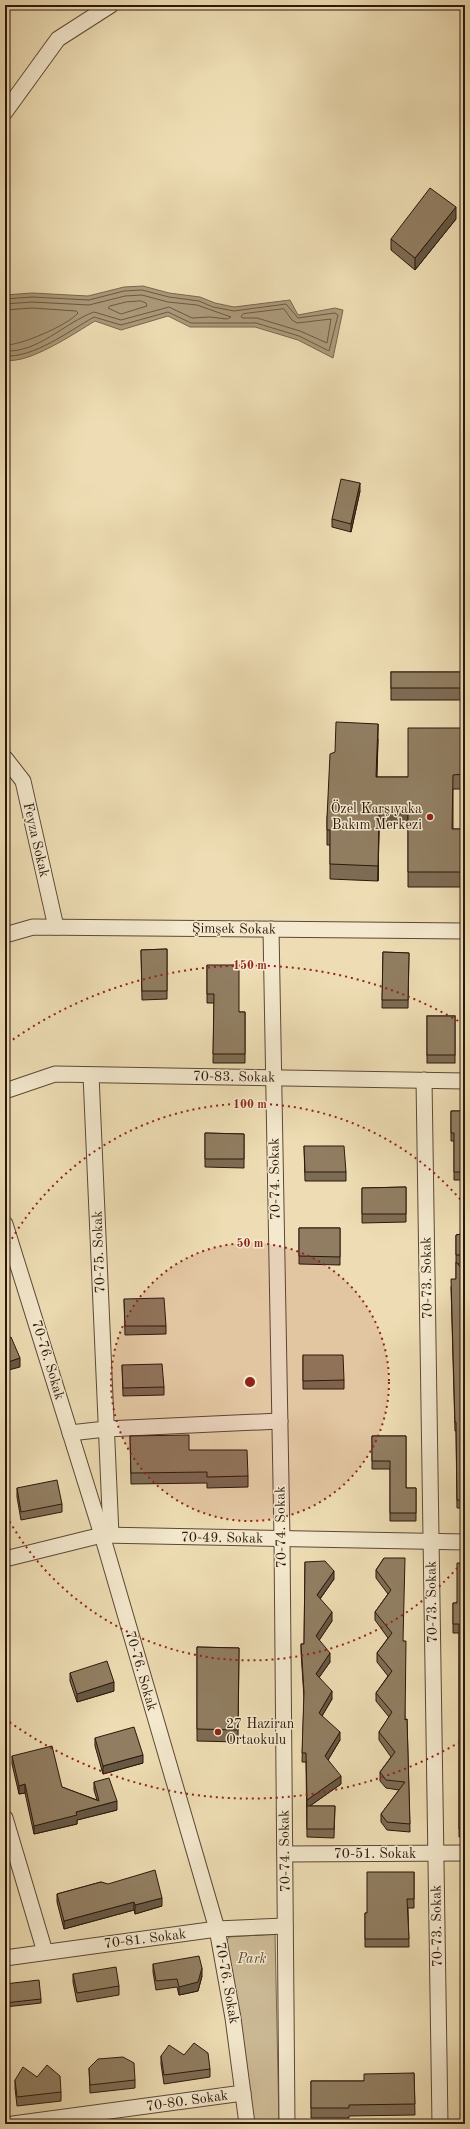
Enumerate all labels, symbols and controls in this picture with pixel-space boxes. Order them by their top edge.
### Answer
place label: Özel Karşıyaka Bakım Merkezi [331,799,422,832]
street label: Feyza Sokak [21,801,51,879]
marker: Özel Karşıyaka Bakım Merkezi [425,812,435,822]
street label: Şimşek Sokak [192,921,276,937]
text: 150 m [233,959,267,972]
street label: 70-83. Sokak [193,1069,275,1085]
text: 100 m [233,1099,267,1111]
street label: 70-74. Sokak [267,1138,283,1220]
street label: 70-75. Sokak [91,1210,107,1294]
text: 50 m [237,1237,264,1250]
street label: 70-73. Sokak [419,1237,435,1319]
street label: 70-76. Sokak [29,1318,67,1402]
centre of rings [243,1375,257,1389]
street label: 70-74. Sokak [273,1486,289,1568]
street label: 70-49. Sokak [181,1530,263,1546]
street label: 70-73. Sokak [424,1561,440,1643]
street label: 70-76. Sokak [123,1629,159,1713]
place label: 27 Haziran Ortaokulu [226,1717,295,1747]
marker: 27 Haziran Ortaokulu [213,1727,223,1737]
street label: 70-74. Sokak [277,1810,293,1892]
street label: 70-51. Sokak [334,1847,416,1861]
street label: 70-73. Sokak [429,1885,445,1967]
street label: 70-81. Sokak [103,1927,187,1951]
street label: 70-76. Sokak [213,1941,241,2025]
park label: Park [237,1952,267,1966]
street label: 70-80. Sokak [145,2088,229,2114]

